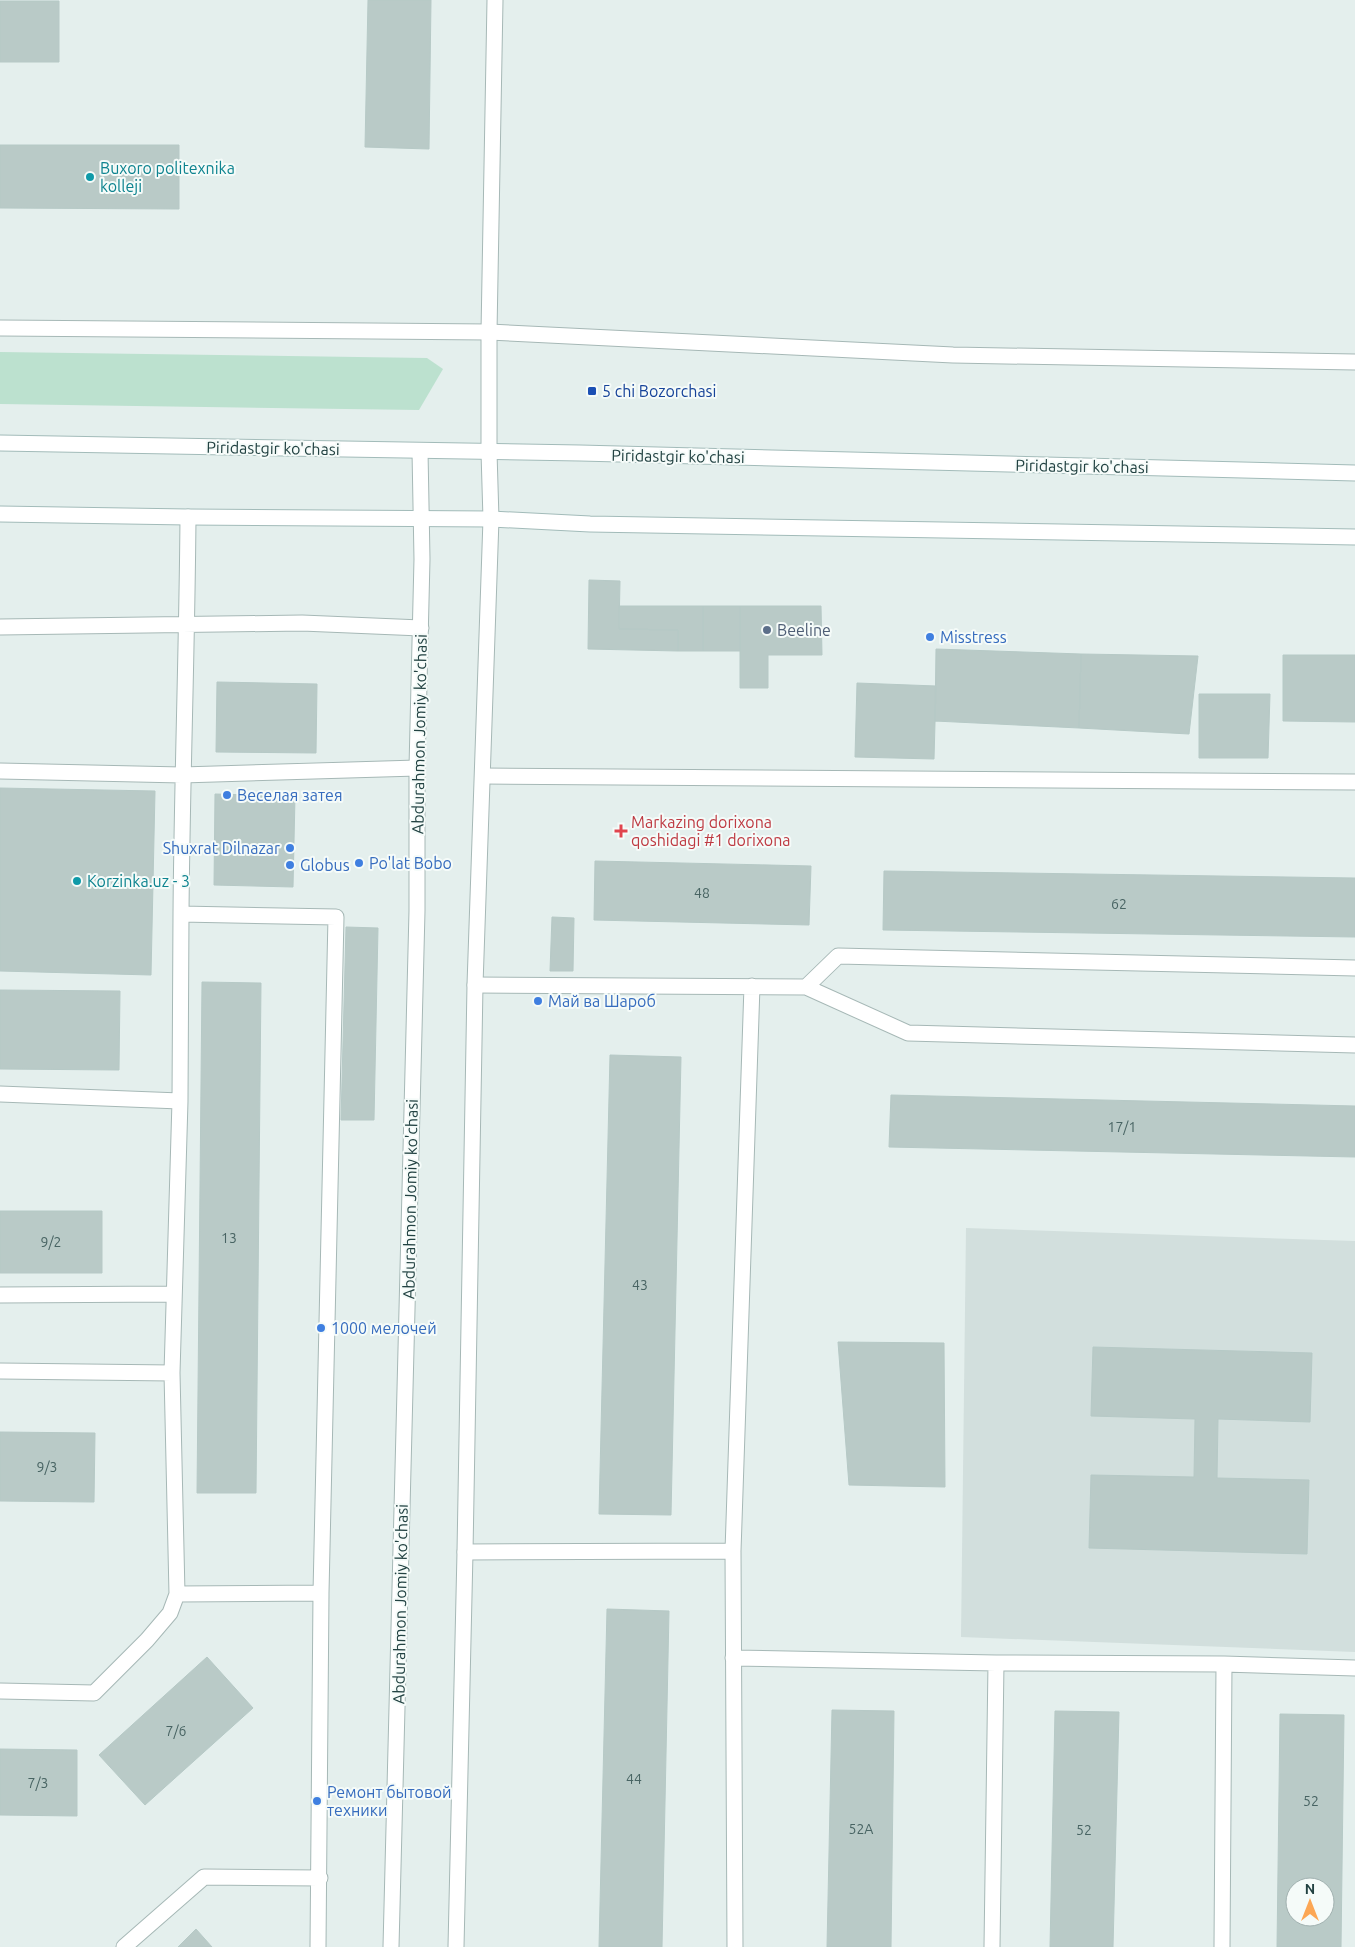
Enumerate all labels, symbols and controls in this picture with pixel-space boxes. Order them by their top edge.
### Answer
place label: Buxoro politexnika kolleji [100,159,235,195]
marker: Buxoro politexnika kolleji [84,171,96,183]
place label: 5 chi Bozorchasi [602,382,716,400]
marker: 5 chi Bozorchasi [586,385,598,397]
street label: Piridastgir ko'chasi [206,438,340,458]
street label: Piridastgir ko'chasi [611,446,745,466]
street label: Piridastgir ko'chasi [1015,456,1149,476]
place label: Beeline [777,621,831,639]
marker: Beeline [761,624,773,636]
place label: Misstress [940,628,1007,646]
marker: Misstress [924,631,936,643]
street label: Abdurahmon Jomiy ko'chasi [408,634,430,834]
place label: Веселая затея [237,786,343,804]
marker: Веселая затея [221,789,233,801]
place label: Markazing dorixona qoshidagi #1 dorixona [631,813,791,849]
marker: Markazing dorixona qoshidagi #1 dorixona [615,825,627,837]
place label: Shuxrat Dilnazar [163,839,280,857]
marker: Shuxrat Dilnazar [284,842,296,854]
place label: Po'lat Bobo [369,854,452,872]
place label: Globus [300,856,350,874]
marker: Po'lat Bobo [353,857,365,869]
marker: Globus [284,859,296,871]
place label: Korzinka.uz - 3 [87,872,190,890]
marker: Korzinka.uz - 3 [71,875,83,887]
house number: 48 [694,885,710,901]
house number: 62 [1111,896,1127,912]
place label: Май ва Шароб [548,992,656,1010]
marker: Май ва Шароб [532,995,544,1007]
street label: Abdurahmon Jomiy ko'chasi [399,1099,421,1299]
house number: 17/1 [1108,1119,1136,1135]
house number: 13 [221,1230,237,1246]
house number: 9/2 [41,1234,61,1250]
house number: 43 [632,1277,648,1293]
place label: 1000 мелочей [331,1319,437,1337]
marker: 1000 мелочей [315,1322,327,1334]
house number: 9/3 [37,1459,57,1475]
street label: Abdurahmon Jomiy ko'chasi [389,1504,411,1704]
house number: 7/6 [166,1723,187,1739]
house number: 44 [626,1771,642,1787]
house number: 7/3 [28,1775,48,1791]
place label: Ремонт бытовой техники [327,1783,452,1819]
house number: 52 [1303,1793,1319,1809]
marker: Ремонт бытовой техники [311,1795,323,1807]
house number: 52A [849,1821,873,1837]
house number: 52 [1076,1822,1092,1838]
north arrow [1285,1877,1335,1927]
text: N [1305,1881,1315,1897]

